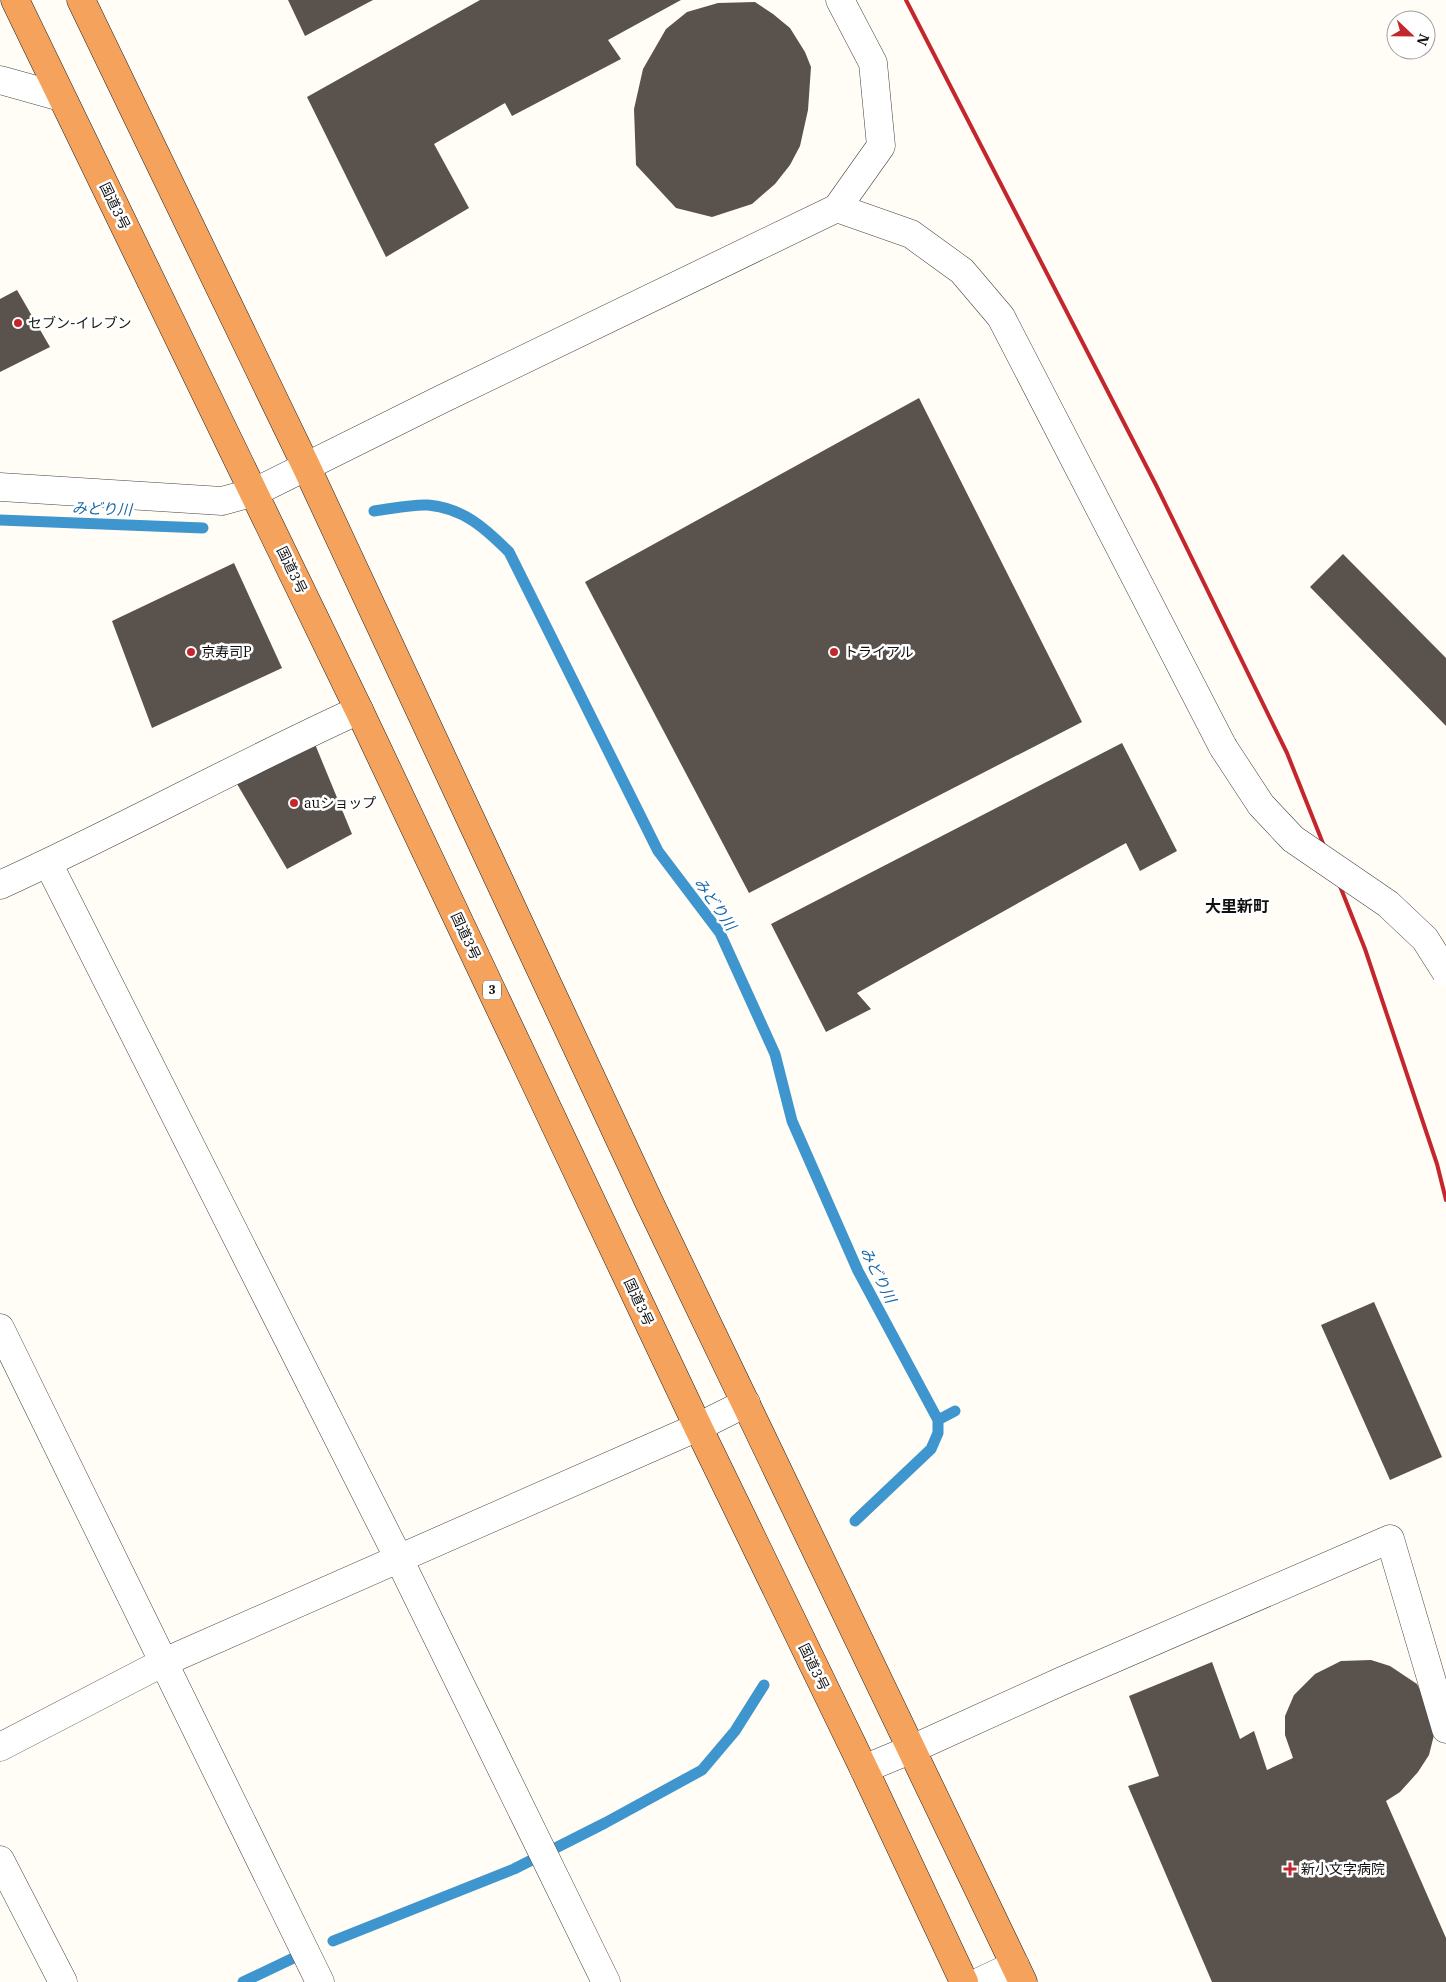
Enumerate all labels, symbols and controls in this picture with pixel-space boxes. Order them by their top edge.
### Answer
north arrow [1386,10,1436,60]
text: N [1413,31,1433,48]
street label: 国道3号 [96,179,134,233]
place label: セブン-イレブン [28,314,132,332]
marker: セブン-イレブン [12,317,24,329]
water label: みどり川 [72,498,134,519]
street label: 国道3号 [273,543,311,597]
place label: 京寿司P [201,643,252,661]
place label: トライアル [844,643,914,661]
marker: 京寿司P [185,646,197,658]
marker: トライアル [828,646,840,658]
place label: auショップ [304,794,376,812]
marker: auショップ [288,797,300,809]
water label: みどり川 [690,874,742,935]
district label: 大里新町 [1205,896,1269,916]
street label: 国道3号 [447,909,485,963]
road number: 3 [483,980,501,1000]
water label: みどり川 [856,1244,901,1308]
street label: 国道3号 [620,1275,658,1329]
street label: 国道3号 [795,1640,833,1694]
place label: 新小文字病院 [1301,1860,1385,1878]
marker: 新小文字病院 [1283,1862,1297,1876]

